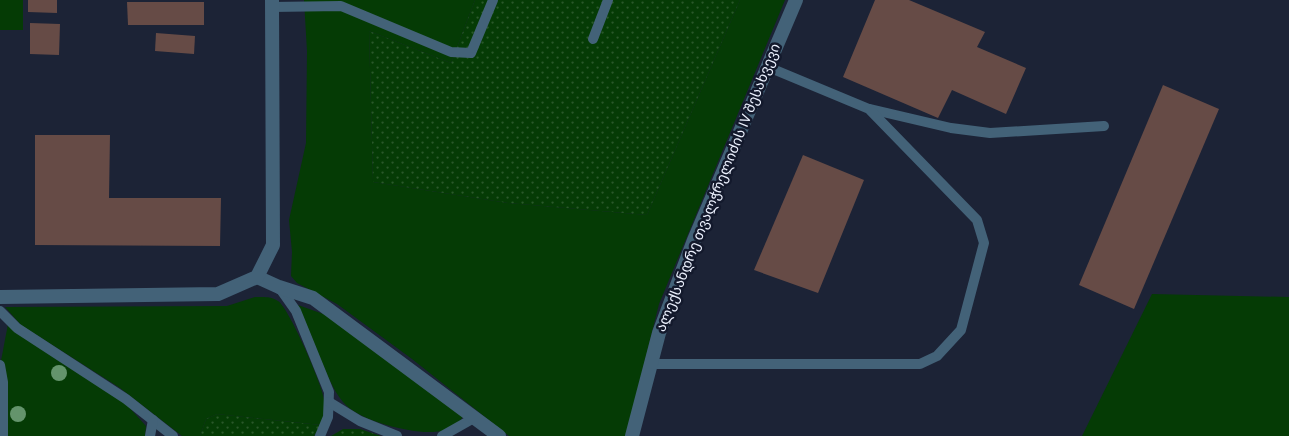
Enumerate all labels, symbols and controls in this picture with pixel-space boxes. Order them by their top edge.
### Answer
street label: ალექსანდრე თვალჭრელიძის IV შესახვევი [653,41,785,335]

